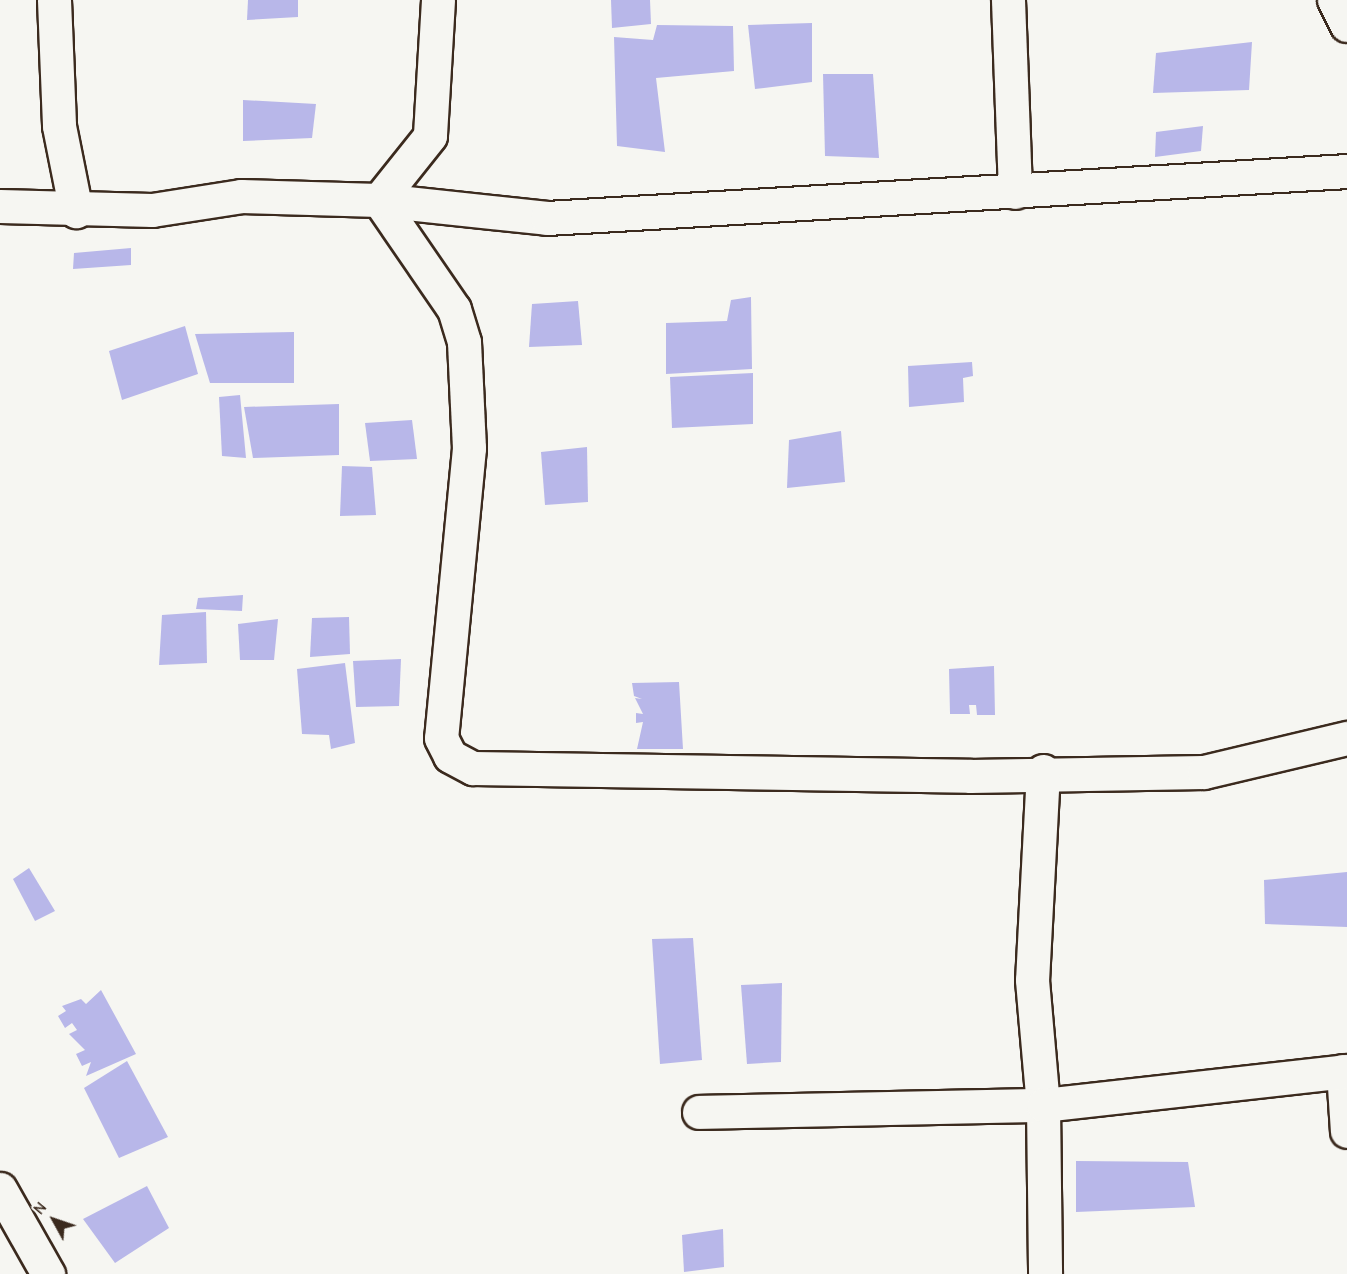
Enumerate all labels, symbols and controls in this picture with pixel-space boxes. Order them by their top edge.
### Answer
north arrow [24,1190,84,1250]
text: N [30,1199,50,1218]

